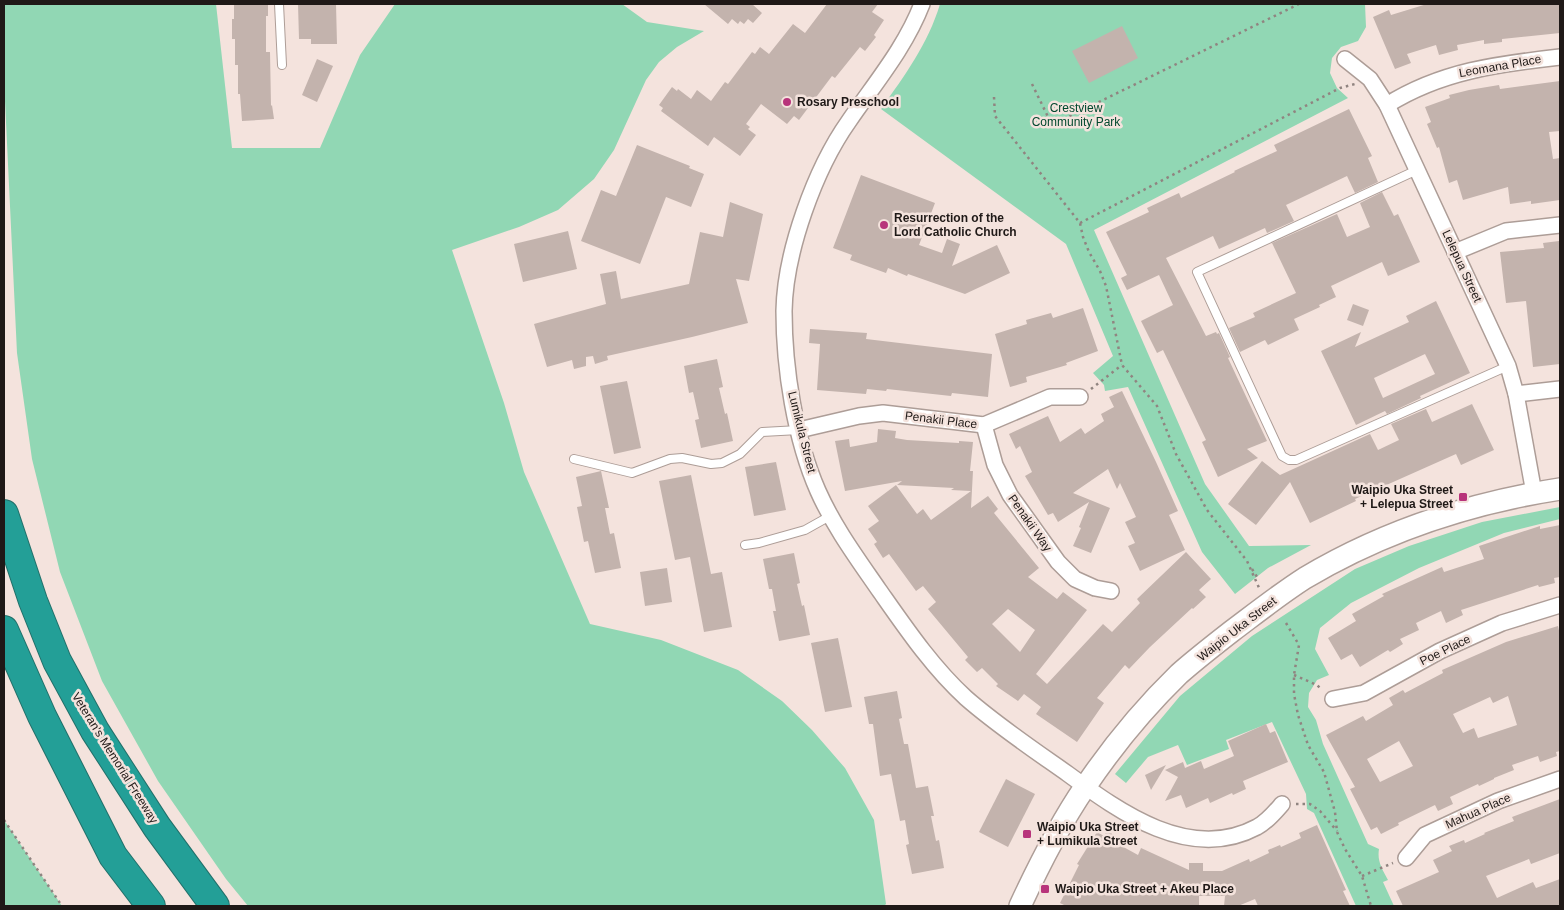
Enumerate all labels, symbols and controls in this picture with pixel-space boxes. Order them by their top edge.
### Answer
street label: Leomana Place [1458,52,1543,80]
place label: Rosary Preschool [797,95,899,109]
marker: Rosary Preschool [781,96,793,108]
park label: Crestview Community Park [1032,101,1121,129]
place label: Resurrection of the Lord Catholic Church [894,211,1017,239]
marker: Resurrection of the Lord Catholic Church [878,219,890,231]
street label: Lelepua Street [1439,228,1485,305]
street label: Lumikula Street [785,390,819,475]
street label: Penakii Place [904,409,978,431]
place label: Waipio Uka Street + Lelepua Street [1351,483,1453,511]
marker: Waipio Uka Street + Lelepua Street [1457,491,1469,503]
street label: Penakii Way [1005,492,1055,554]
street label: Waipio Uka Street [1195,593,1280,664]
street label: Poe Place [1417,632,1473,668]
street label: Veteran's Memorial Freeway [69,690,161,826]
street label: Mahua Place [1443,790,1513,832]
place label: Waipio Uka Street + Lumikula Street [1037,820,1139,848]
marker: Waipio Uka Street + Lumikula Street [1021,828,1033,840]
place label: Waipio Uka Street + Akeu Place [1055,882,1234,896]
marker: Waipio Uka Street + Akeu Place [1039,883,1051,895]

